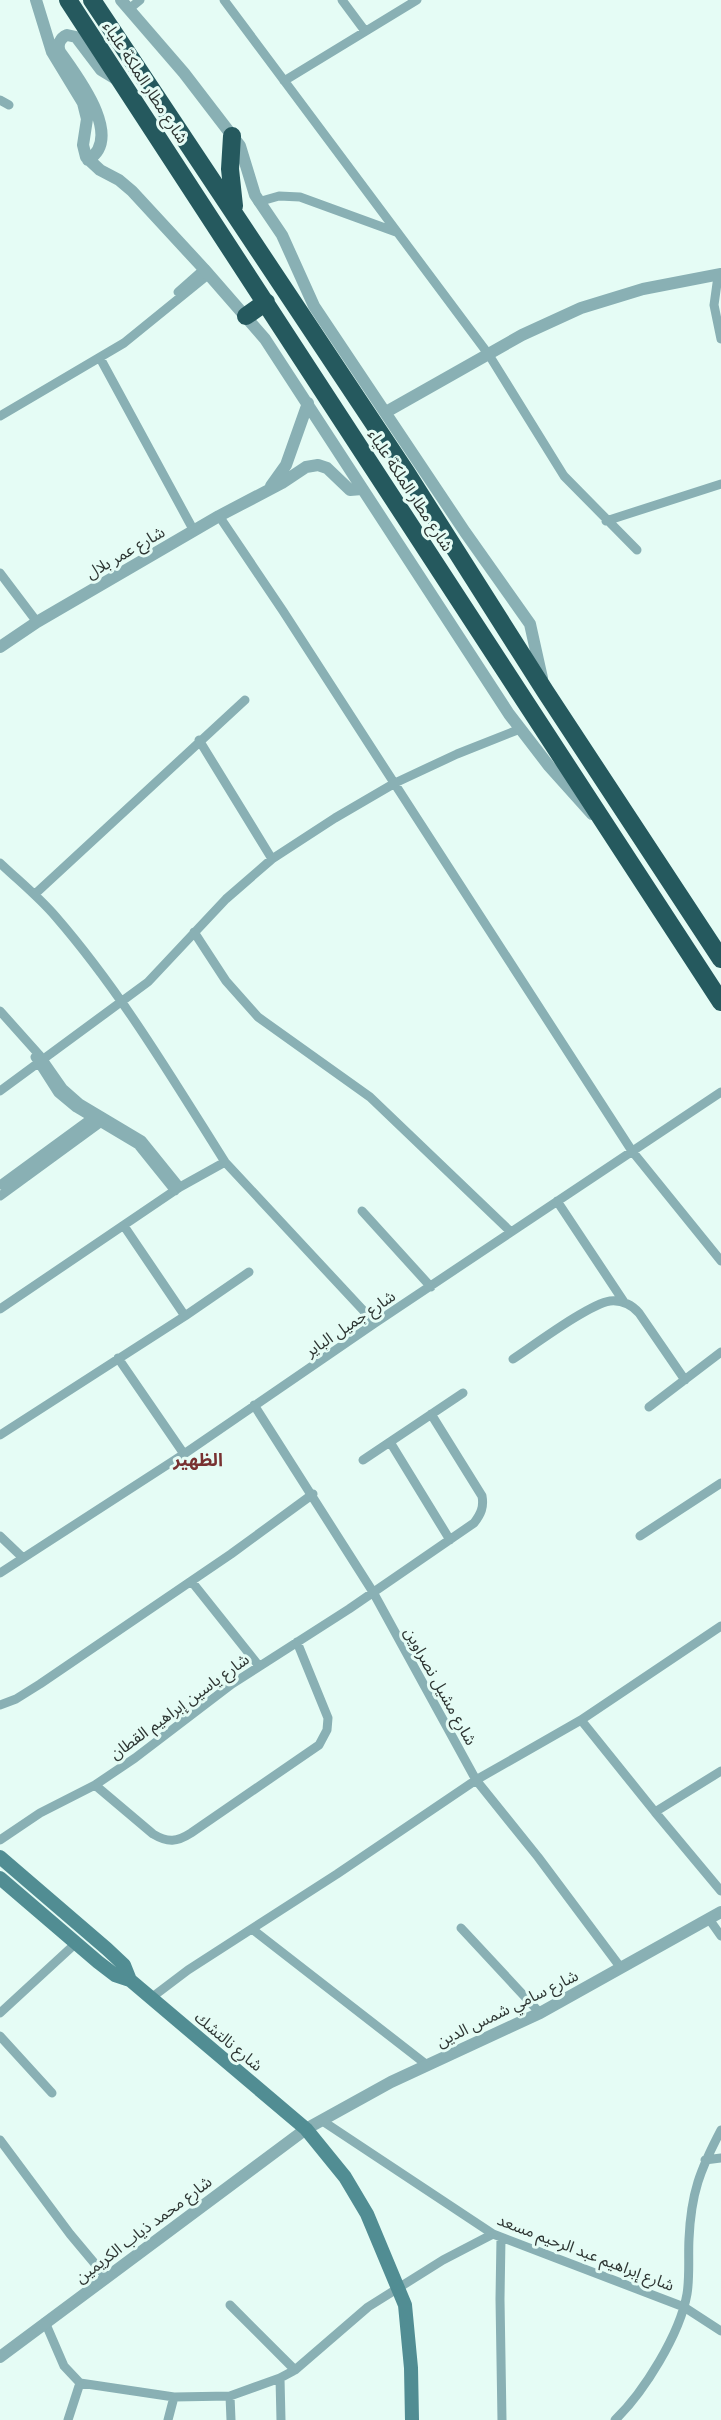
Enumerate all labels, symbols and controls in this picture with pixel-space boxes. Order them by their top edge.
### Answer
street label: شارع مطار الملكة علياء [97,18,192,148]
street label: شارع مطار الملكة علياء [362,426,457,556]
street label: شارع عمر بلال [82,522,170,585]
street label: شارع جميل الباير [301,1286,401,1364]
district label: الظهير [172,1449,223,1471]
street label: شارع مشيل نصراوين [398,1624,481,1750]
street label: شارع ياسين إبراهيم القطان [106,1649,254,1766]
street label: شارع سامي شمس الدين [433,1966,583,2054]
street label: شارع نالتشك [189,2008,266,2078]
street label: شارع محمد ذياب الكريمين [71,2172,217,2289]
street label: شارع إبراهيم عبد الرحيم مسعد [494,2210,677,2298]

